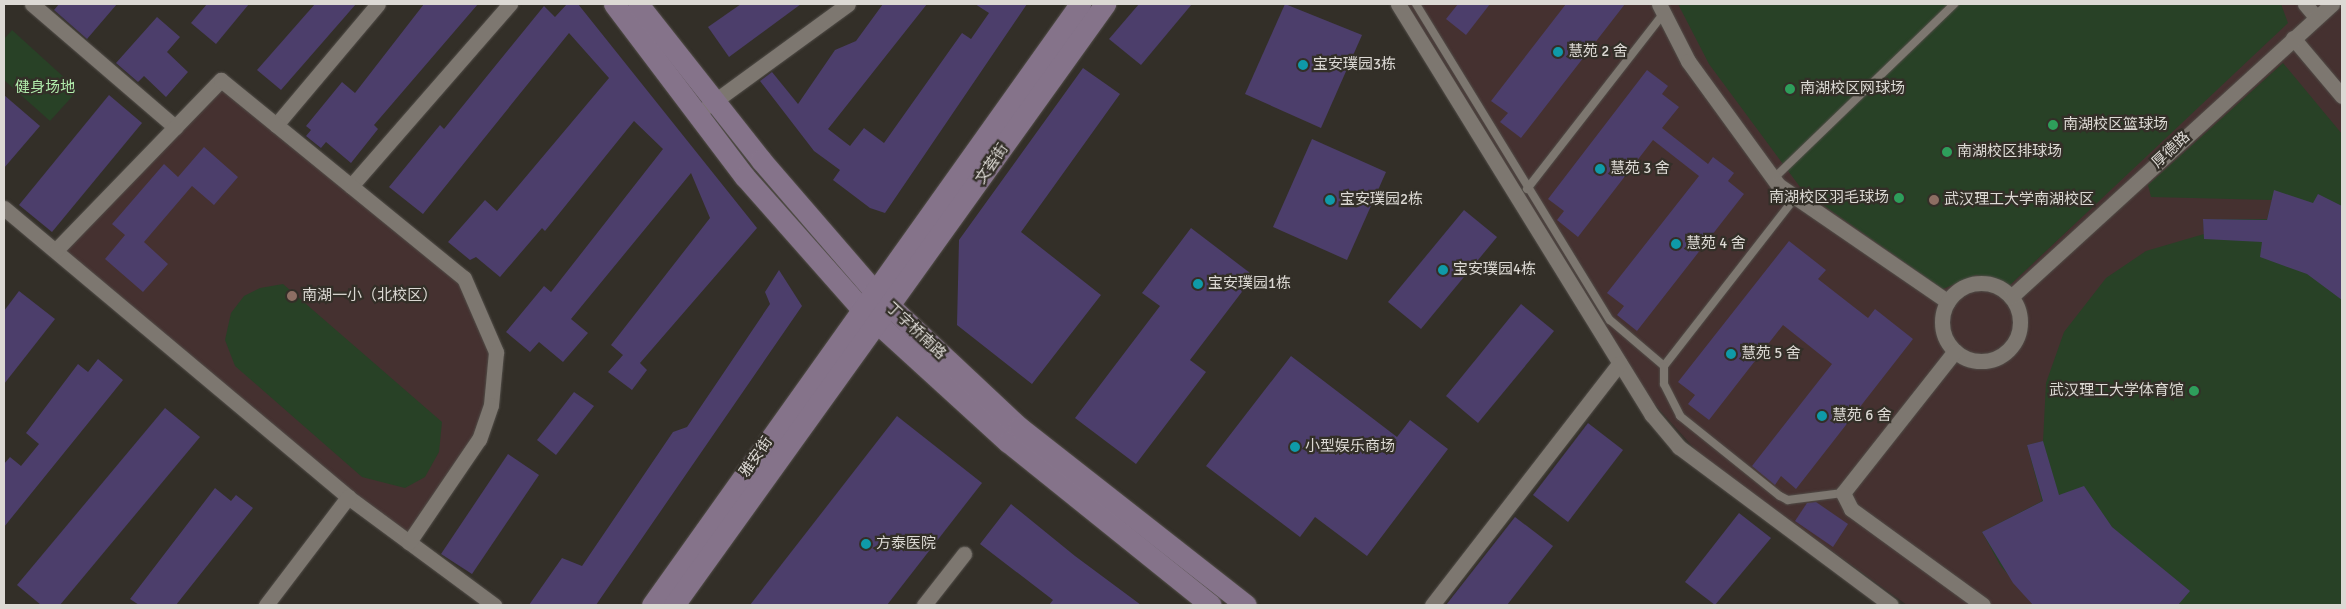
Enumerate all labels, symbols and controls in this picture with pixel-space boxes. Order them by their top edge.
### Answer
place label: 慧苑 2 舍 [1568,43,1628,61]
marker: 慧苑 2 舍 [1552,46,1564,58]
place label: 宝安璞园3栋 [1313,56,1396,74]
marker: 宝安璞园3栋 [1297,59,1309,71]
park label: 健身场地 [15,79,75,97]
place label: 南湖校区网球场 [1800,80,1905,98]
marker: 南湖校区网球场 [1784,83,1796,95]
place label: 南湖校区篮球场 [2063,116,2168,134]
marker: 南湖校区篮球场 [2047,119,2059,131]
street label: 厚德路 [2148,128,2194,172]
street label: 文荟街 [972,140,1012,188]
place label: 南湖校区排球场 [1957,143,2062,161]
marker: 南湖校区排球场 [1941,146,1953,158]
place label: 慧苑 3 舍 [1610,160,1670,178]
marker: 慧苑 3 舍 [1594,163,1606,175]
place label: 南湖校区羽毛球场 [1769,189,1889,207]
place label: 宝安璞园2栋 [1340,191,1423,209]
place label: 武汉理工大学南湖校区 [1944,191,2094,209]
marker: 南湖校区羽毛球场 [1893,192,1905,204]
marker: 宝安璞园2栋 [1324,194,1336,206]
marker: 武汉理工大学南湖校区 [1928,194,1940,206]
place label: 慧苑 4 舍 [1686,235,1746,253]
marker: 慧苑 4 舍 [1670,238,1682,250]
place label: 宝安璞园4栋 [1453,261,1536,279]
marker: 宝安璞园4栋 [1437,264,1449,276]
place label: 宝安璞园1栋 [1208,275,1291,293]
marker: 宝安璞园1栋 [1192,278,1204,290]
place label: 南湖一小（北校区） [302,287,437,305]
marker: 南湖一小（北校区） [286,290,298,302]
street label: 丁字桥南路 [882,299,950,363]
place label: 慧苑 5 舍 [1741,345,1801,363]
marker: 慧苑 5 舍 [1725,348,1737,360]
place label: 武汉理工大学体育馆 [2049,382,2184,400]
marker: 武汉理工大学体育馆 [2188,385,2200,397]
place label: 慧苑 6 舍 [1832,407,1892,425]
marker: 慧苑 6 舍 [1816,410,1828,422]
street label: 雅安街 [736,433,776,481]
place label: 小型娱乐商场 [1305,438,1395,456]
marker: 小型娱乐商场 [1289,441,1301,453]
place label: 方泰医院 [876,535,936,553]
marker: 方泰医院 [860,538,872,550]

